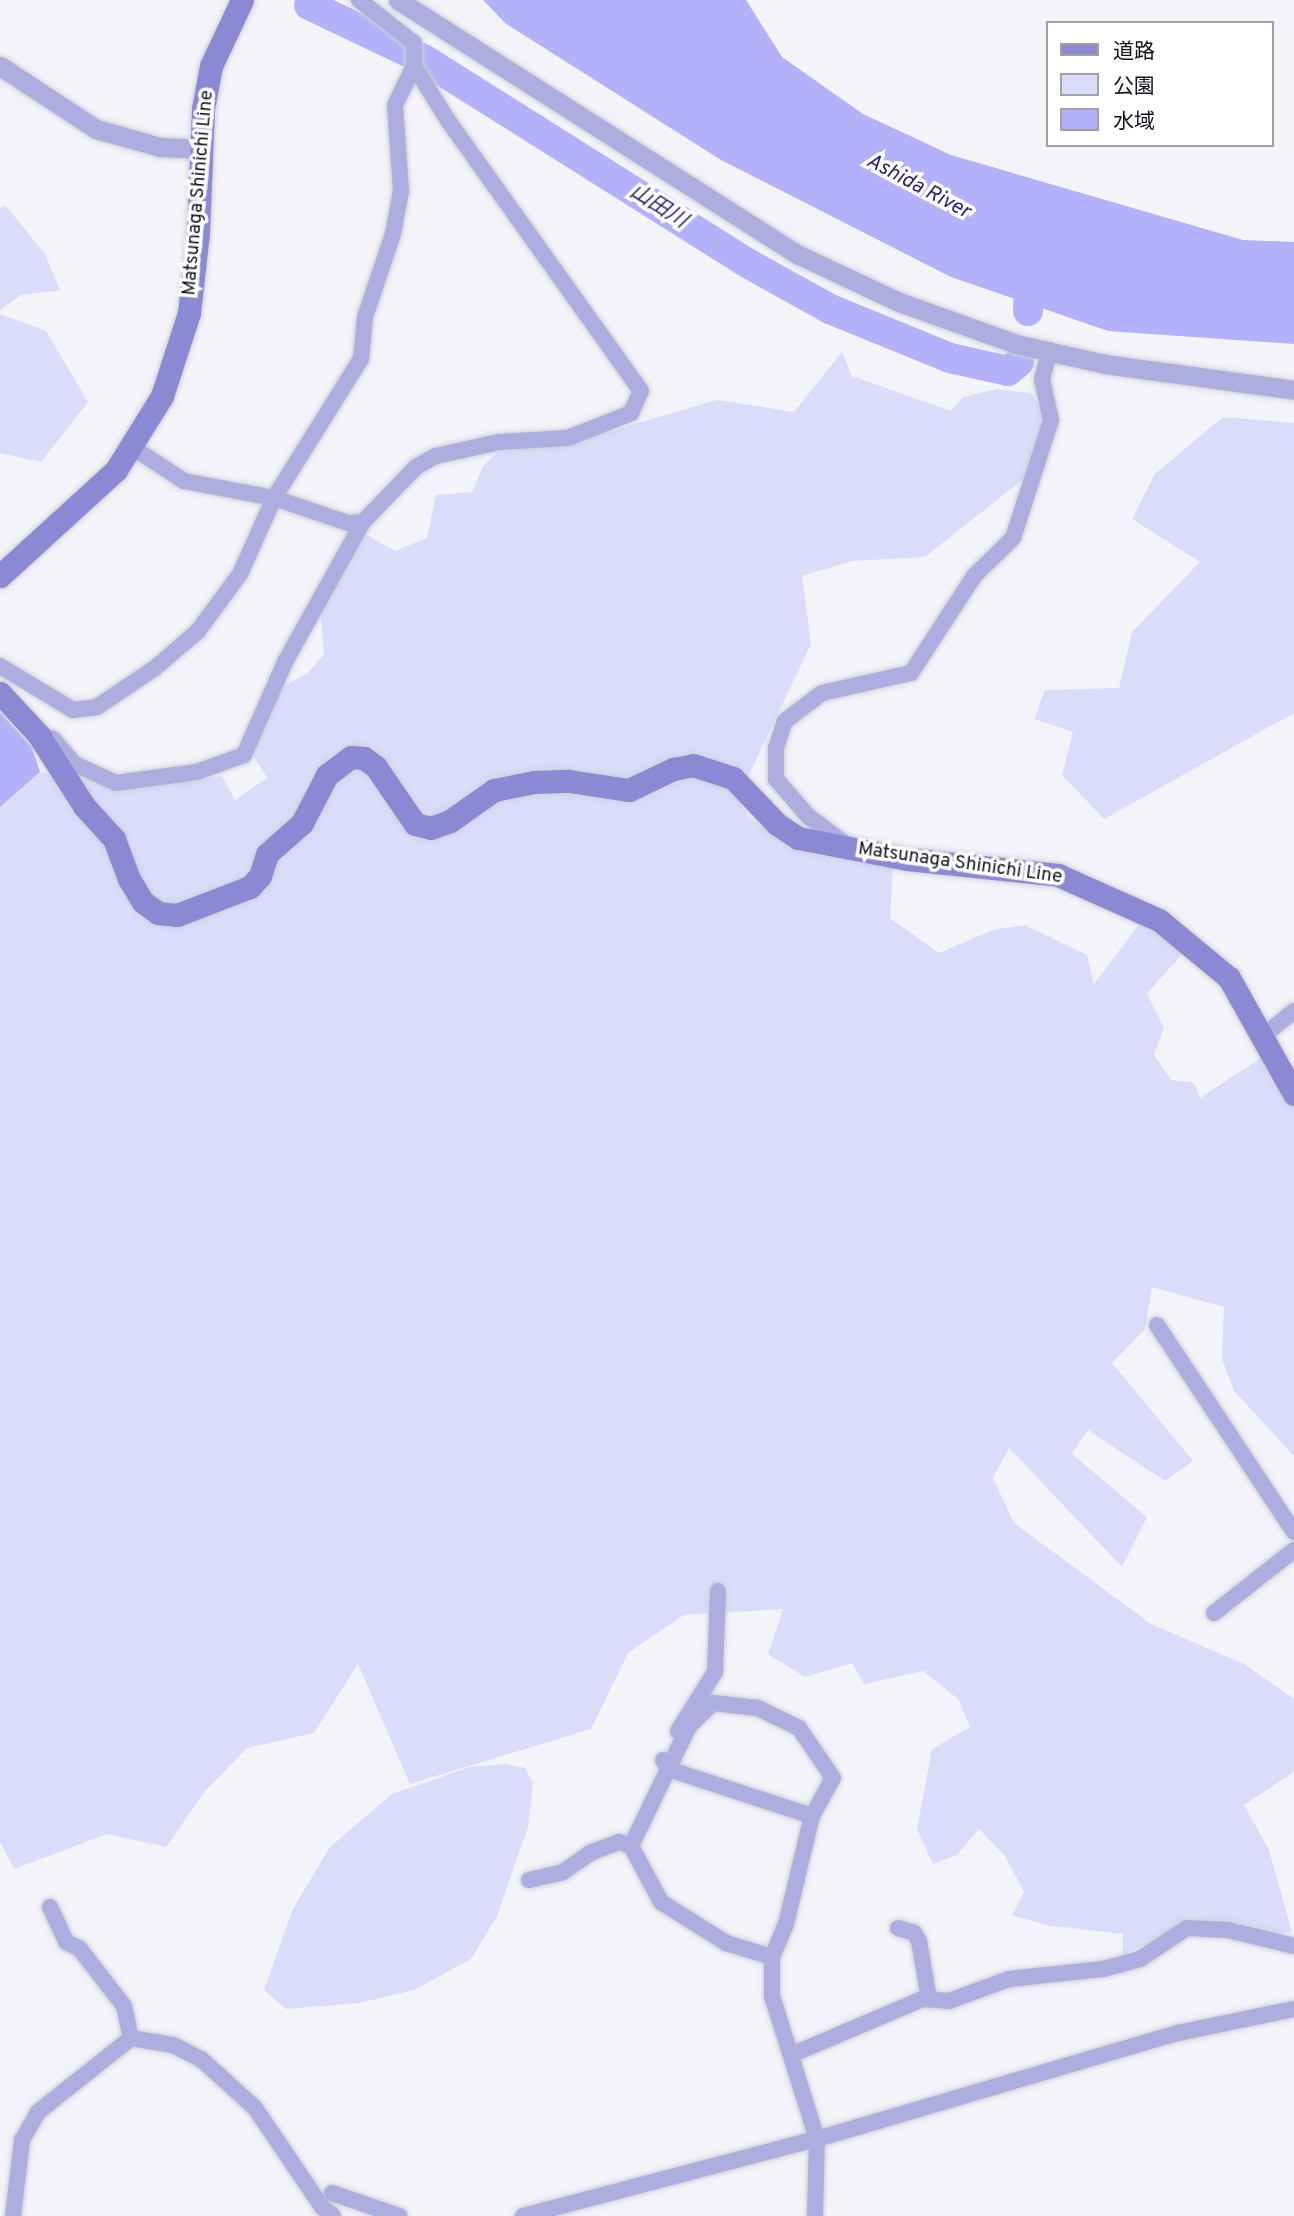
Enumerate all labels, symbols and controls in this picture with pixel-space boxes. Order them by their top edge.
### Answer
legend [1046,21,1273,147]
text: 道路 [1113,39,1155,66]
text: 公園 [1113,74,1155,101]
street label: Matsunaga Shinichi Line [179,89,219,297]
text: 水域 [1113,109,1155,136]
water label: Ashida River [862,149,974,225]
water label: 山田川 [625,180,691,234]
street label: Matsunaga Shinichi Line [856,838,1064,890]

